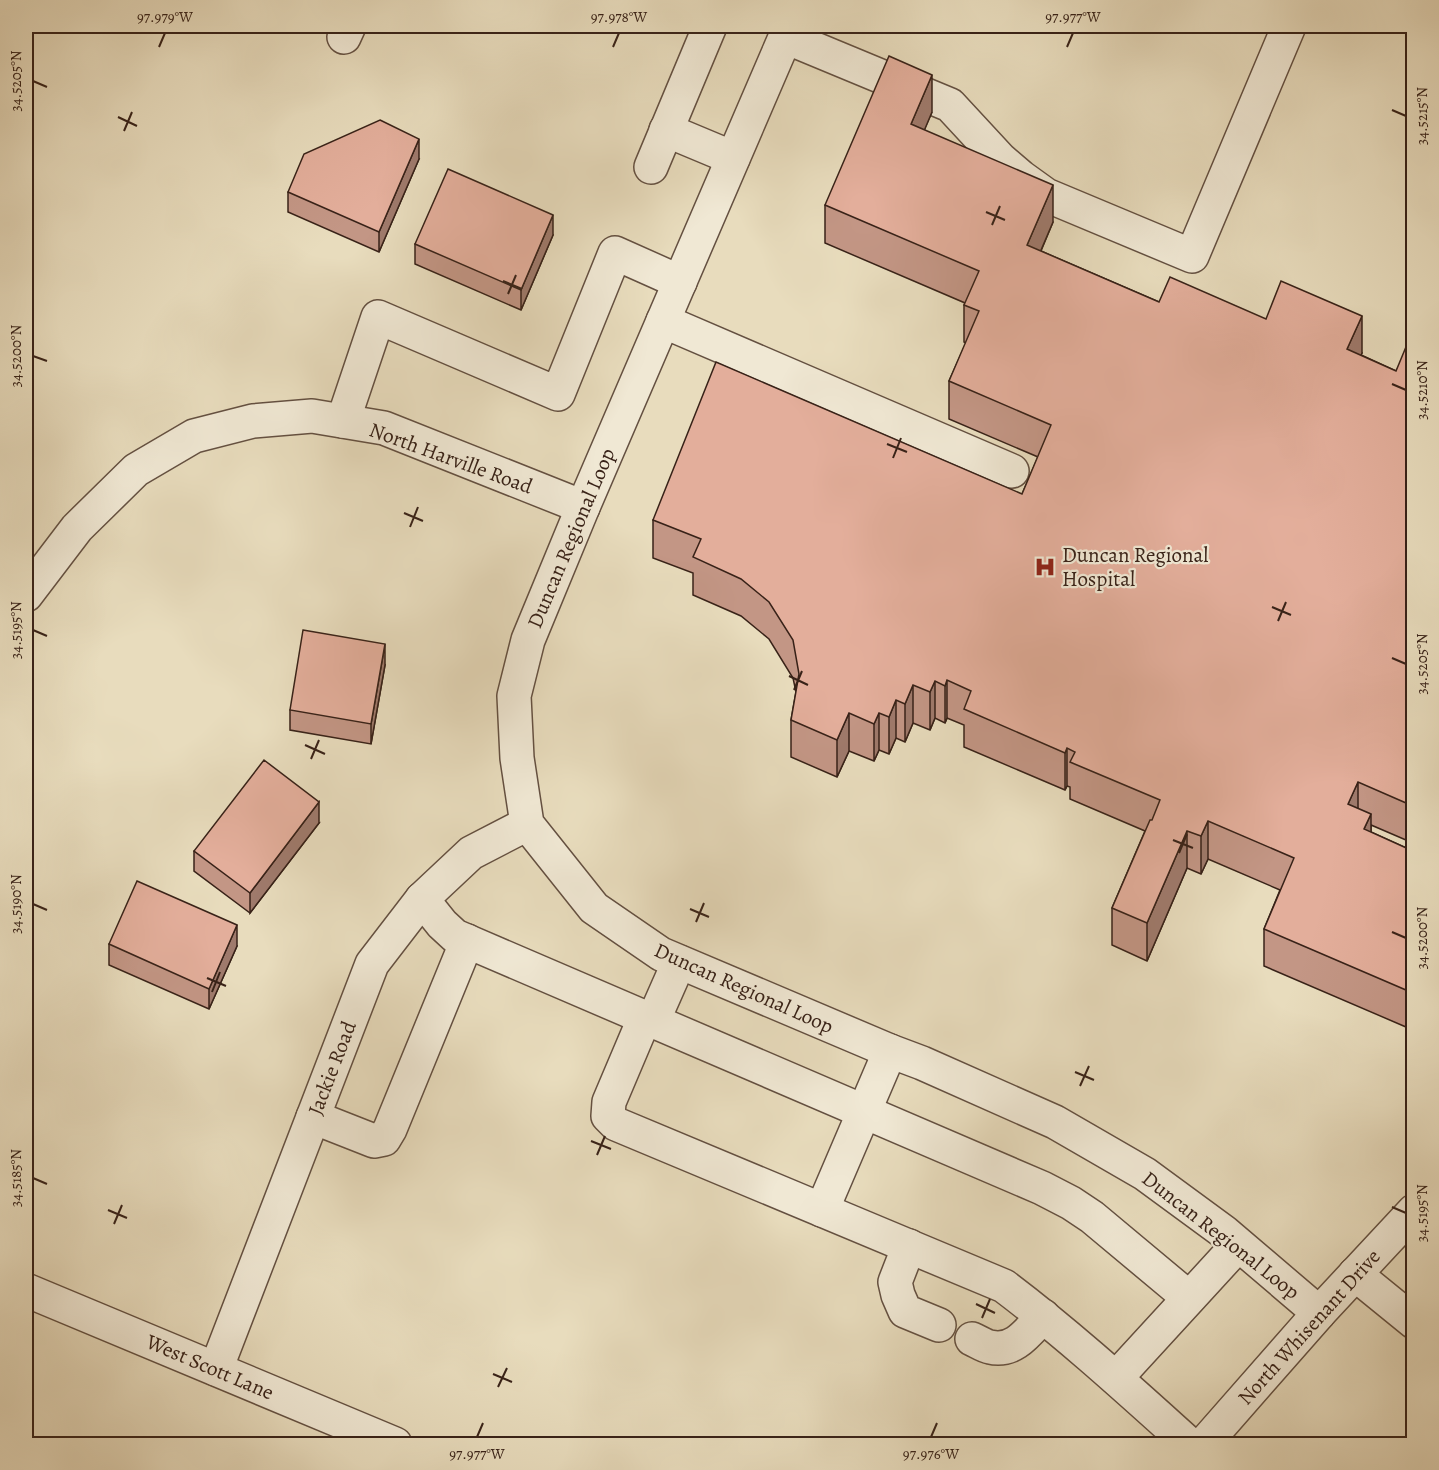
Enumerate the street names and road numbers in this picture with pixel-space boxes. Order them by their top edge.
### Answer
street label: North Harville Road [365,415,537,501]
street label: Duncan Regional Loop [520,444,622,632]
street label: Duncan Regional Loop [650,936,838,1040]
street label: Jackie Road [301,1016,363,1119]
street label: Duncan Regional Loop [1136,1164,1306,1306]
street label: North Whisenant Drive [1231,1243,1387,1411]
street label: West Scott Lane [141,1327,278,1406]

